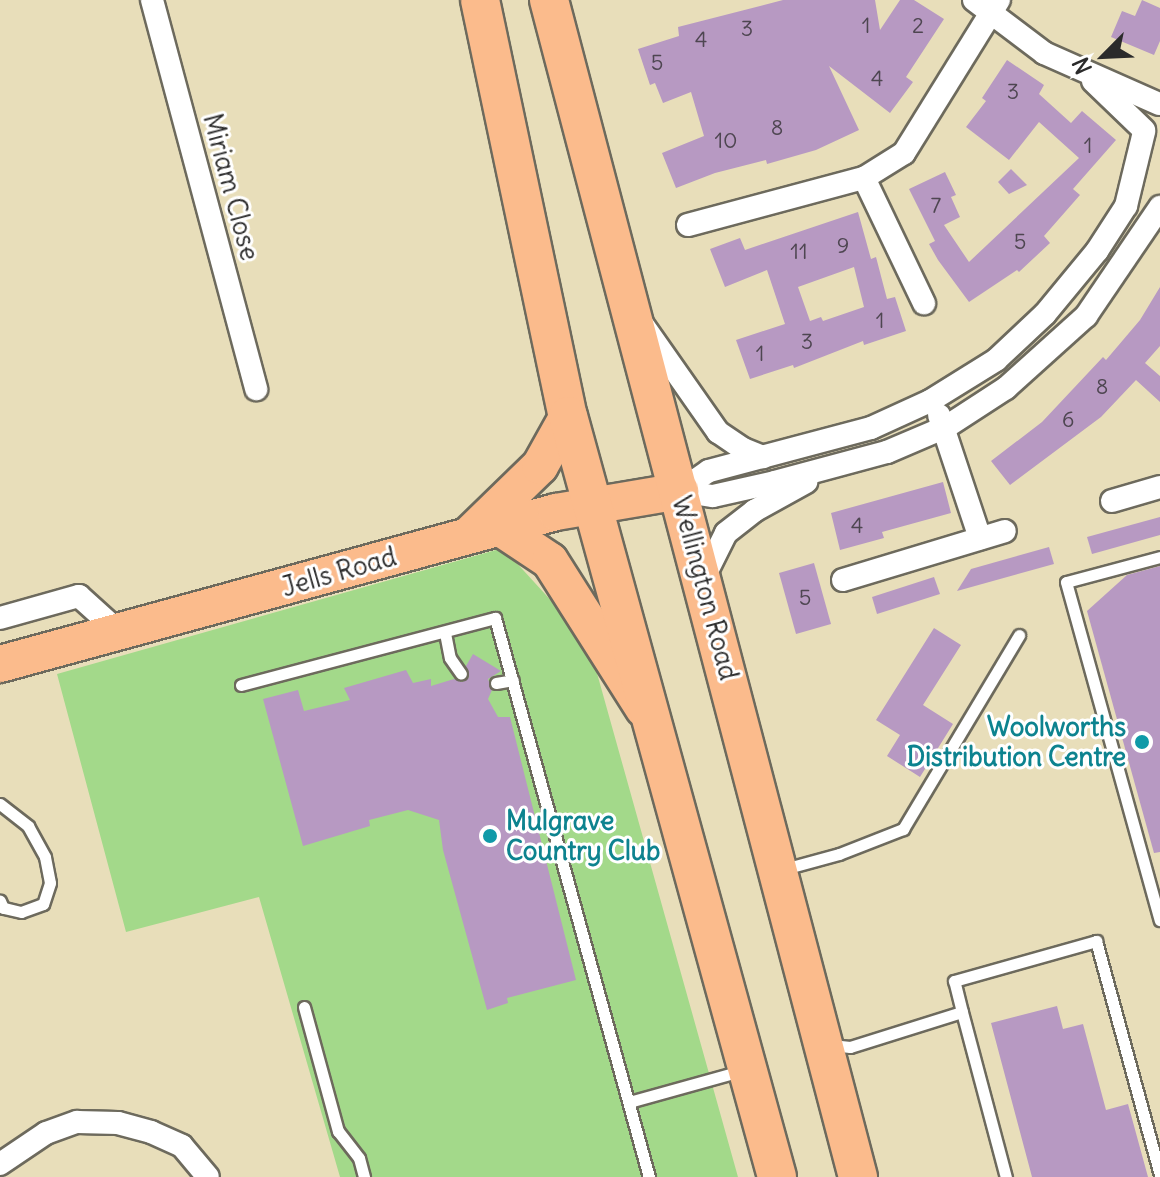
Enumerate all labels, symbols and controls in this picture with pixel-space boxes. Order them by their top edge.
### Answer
house number: 1 [862,13,870,39]
house number: 2 [912,13,924,39]
house number: 3 [741,16,753,42]
north arrow [1064,16,1144,96]
house number: 4 [695,27,707,53]
house number: 5 [651,50,663,76]
text: N [1066,53,1098,78]
house number: 4 [871,66,883,92]
house number: 3 [1007,79,1019,105]
street label: Miriam Close [196,110,266,264]
house number: 8 [771,115,783,141]
house number: 10 [714,128,738,154]
house number: 1 [1084,133,1092,159]
house number: 7 [931,193,941,219]
house number: 5 [1014,229,1026,255]
house number: 9 [837,233,849,259]
house number: 11 [790,239,808,265]
house number: 1 [876,308,884,334]
house number: 3 [801,329,813,355]
house number: 1 [756,341,764,367]
house number: 8 [1096,374,1108,400]
house number: 6 [1062,407,1074,433]
street label: Wellington Road [665,493,745,683]
house number: 4 [851,513,863,539]
street label: Jells Road [278,541,400,603]
house number: 5 [799,585,811,611]
place label: Woolworths Distribution Centre [907,711,1126,772]
marker: Woolworths Distribution Centre [1133,733,1151,751]
place label: Mulgrave Country Club [506,805,660,866]
marker: Mulgrave Country Club [481,827,499,845]

